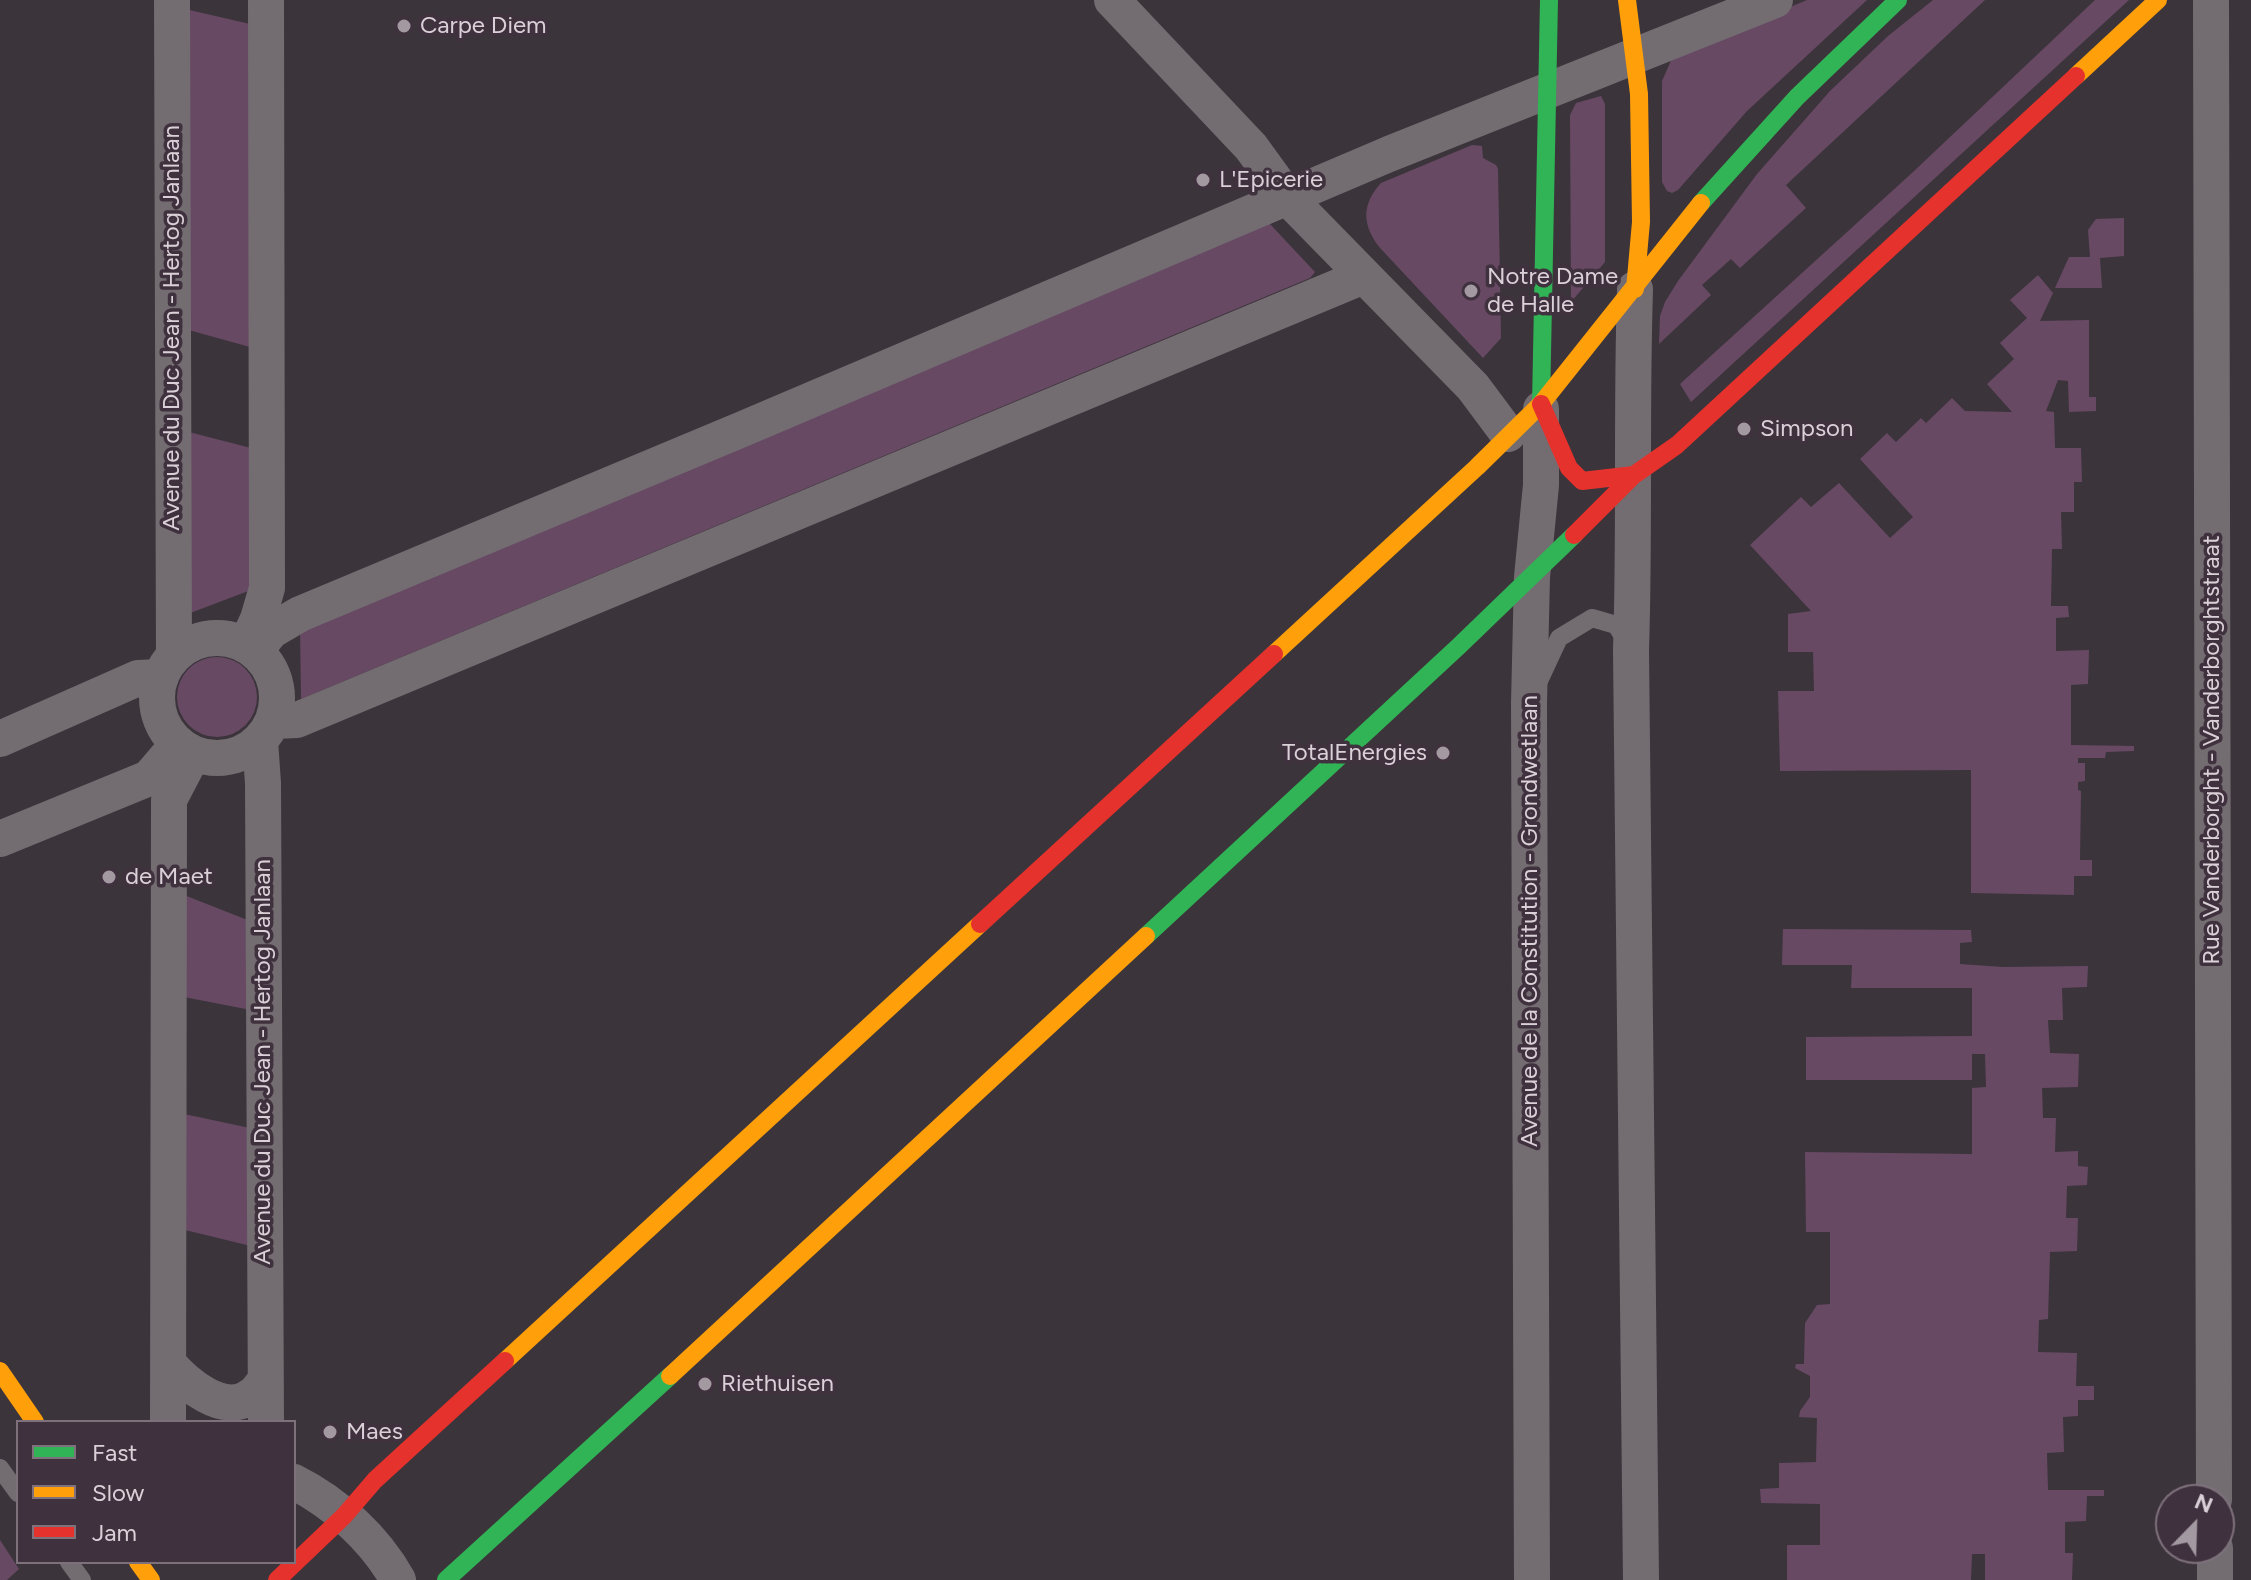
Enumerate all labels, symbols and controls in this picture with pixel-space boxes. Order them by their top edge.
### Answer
place label: Carpe Diem [420,12,546,40]
marker: Carpe Diem [395,17,413,35]
street label: Avenue du Duc Jean - Hertog Janlaan [158,125,186,531]
place label: L'Epicerie [1219,166,1323,194]
marker: L'Epicerie [1194,171,1212,189]
place label: Notre Dame de Halle [1487,263,1618,319]
marker: Notre Dame de Halle [1462,282,1480,300]
place label: Simpson [1760,415,1853,443]
marker: Simpson [1735,420,1753,438]
street label: Rue Vanderborght - Vanderborghtstraat [2198,535,2226,965]
street label: Avenue de la Constitution - Grondwetlaan [1516,695,1544,1147]
place label: TotalEnergies [1282,739,1427,767]
marker: TotalEnergies [1434,744,1452,762]
street label: Avenue du Duc Jean - Hertog Janlaan [249,859,277,1265]
place label: de Maet [125,863,213,891]
marker: de Maet [100,868,118,886]
place label: Riethuisen [721,1370,834,1398]
marker: Riethuisen [696,1375,714,1393]
place label: Maes [346,1418,403,1446]
legend [16,1420,296,1564]
marker: Maes [321,1423,339,1441]
text: Fast [92,1438,137,1467]
text: Slow [92,1478,144,1507]
north arrow [2155,1484,2235,1564]
text: N [2191,1488,2217,1519]
text: Jam [92,1518,137,1547]

